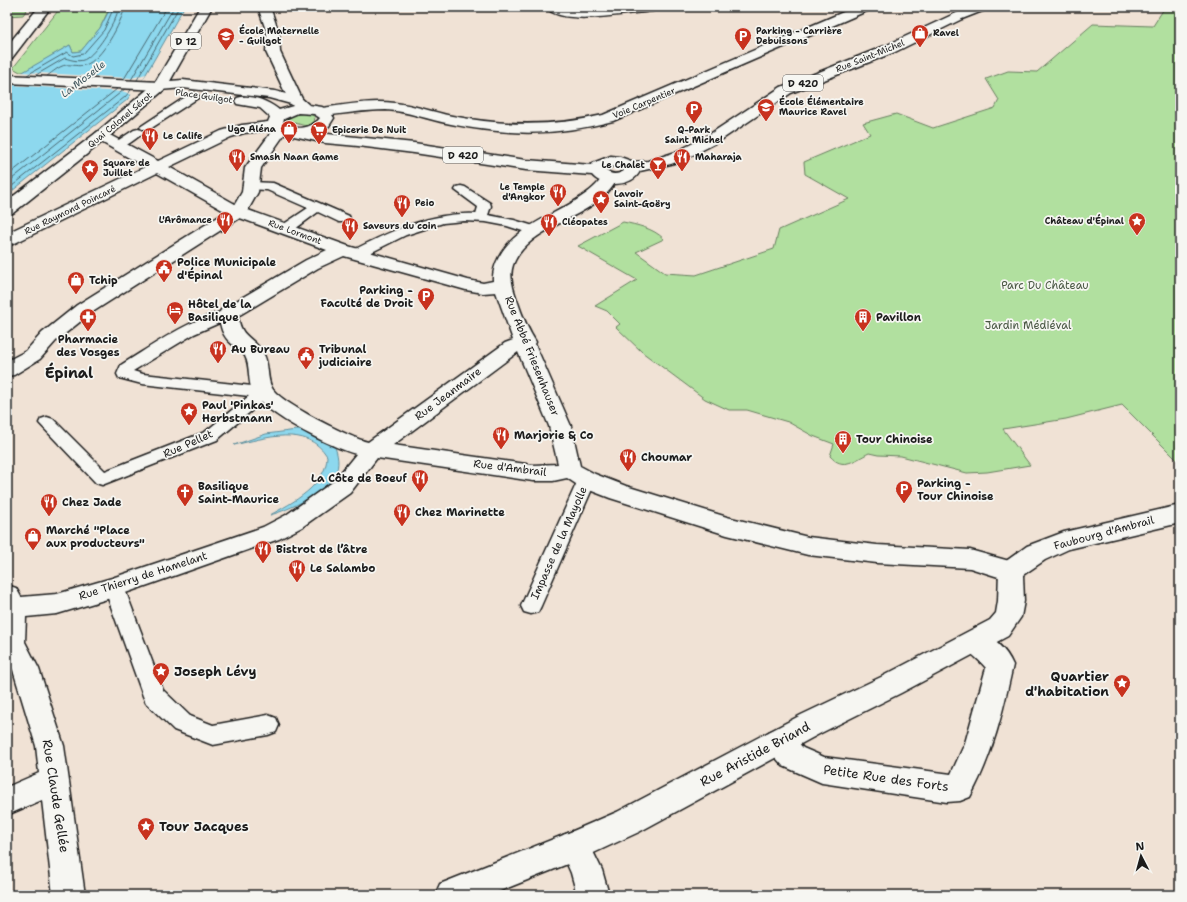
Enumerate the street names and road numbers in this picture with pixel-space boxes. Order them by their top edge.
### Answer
road number: D 12 [171,33,201,49]
street label: Rue Saint-Michel [834,37,906,75]
road number: D 420 [783,75,823,91]
street label: Voie Carpentier [611,84,677,122]
street label: Place Guilgot [175,86,234,106]
street label: Quai Colonel Sérot [85,89,155,151]
road number: D 420 [443,147,483,163]
street label: Rue Raymond Poincaré [22,183,118,237]
street label: Rue Lormont [267,217,323,247]
street label: Rue Abbé Friesenhauser [501,294,563,418]
street label: Rue Jeanmaire [412,364,484,424]
street label: Rue Pellet [161,426,215,462]
street label: Rue d'Ambrail [473,456,548,480]
street label: Impasse de la Mayolle [527,484,591,602]
street label: Faubourg d'Ambrail [1052,512,1156,554]
street label: Rue Thierry de Hamelant [77,548,209,604]
street label: Rue Aristide Briand [697,718,813,790]
street label: Rue Claude Gellée [39,738,73,854]
street label: Petite Rue des Forts [822,761,950,795]

